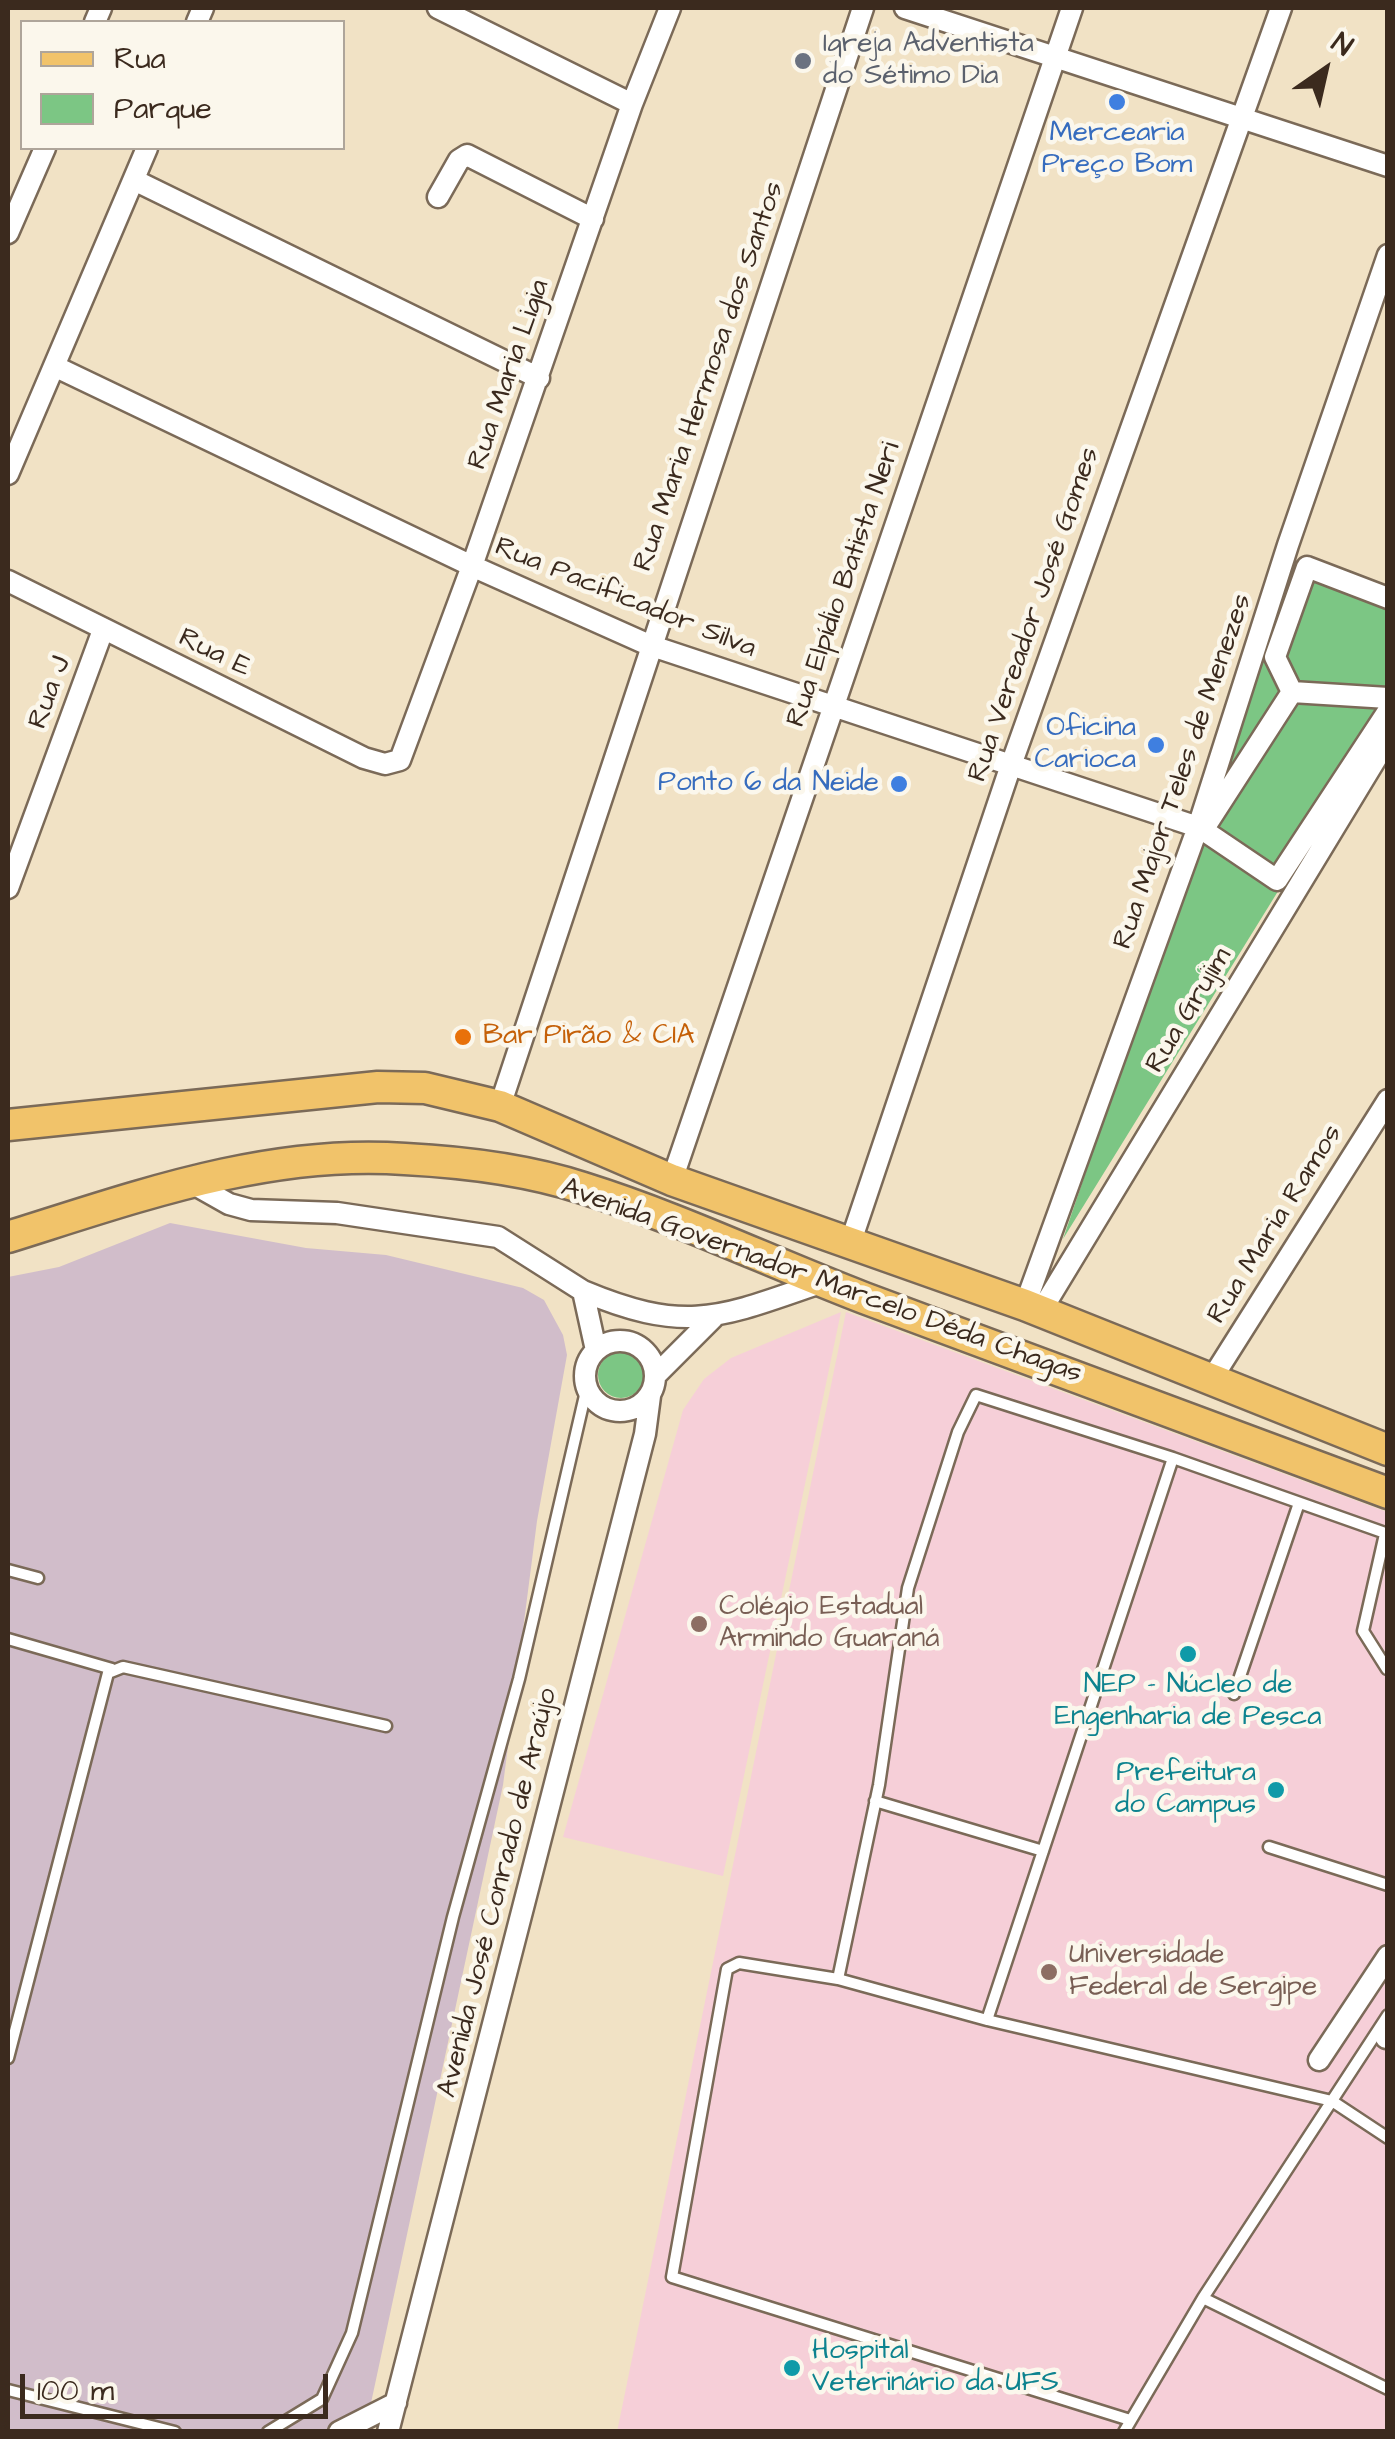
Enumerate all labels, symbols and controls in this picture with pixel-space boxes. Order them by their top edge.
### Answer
legend [20,20,345,150]
north arrow [1275,20,1375,120]
text: N [1324,24,1360,66]
place label: Igreja Adventista do Sétimo Dia [823,28,1034,94]
text: Rua [114,38,166,80]
marker: Igreja Adventista do Sétimo Dia [792,50,814,72]
text: Parque [114,88,212,130]
marker: Mercearia Preço Bom [1106,91,1128,113]
place label: Mercearia Preço Bom [1042,117,1192,183]
street label: Rua Maria Hermosa dos Santos [627,178,793,576]
street label: Rua Maria Ligia [462,276,558,474]
street label: Rua Elpídio Batista Neri [780,438,910,732]
street label: Rua Vereador José Gomes [962,444,1108,786]
street label: Rua Pacificador Silva [490,531,760,667]
street label: Rua Major Teles de Menezes [1107,590,1261,954]
street label: Rua E [172,622,256,686]
street label: Rua J [22,652,80,734]
place label: Oficina Carioca [1035,712,1136,778]
marker: Oficina Carioca [1145,734,1167,756]
place label: Ponto 6 da Neide [658,767,879,801]
marker: Ponto 6 da Neide [888,773,910,795]
street label: Rua Grujim [1140,942,1240,1080]
place label: Bar Pirão & CIA [483,1020,695,1054]
marker: Bar Pirão & CIA [452,1026,474,1048]
street label: Rua Maria Ramos [1201,1119,1351,1331]
street label: Avenida Governador Marcelo Déda Chagas [556,1172,1086,1392]
place label: Colégio Estadual Armindo Guaraná [719,1591,940,1657]
marker: Colégio Estadual Armindo Guaraná [688,1613,710,1635]
marker: NEP - Núcleo de Engenharia de Pesca [1177,1643,1199,1665]
place label: NEP - Núcleo de Engenharia de Pesca [1054,1669,1322,1735]
street label: Avenida José Conrado de Araújo [432,1685,566,2101]
place label: Prefeitura do Campus [1115,1757,1256,1823]
marker: Prefeitura do Campus [1265,1779,1287,1801]
place label: Universidade Federal de Sergipe [1069,1939,1317,2005]
marker: Universidade Federal de Sergipe [1038,1961,1060,1983]
place label: Hospital Veterinário da UFS [812,2335,1059,2401]
scale bar [25,2354,332,2416]
marker: Hospital Veterinário da UFS [781,2357,803,2379]
text: 100 m [37,2370,114,2412]

